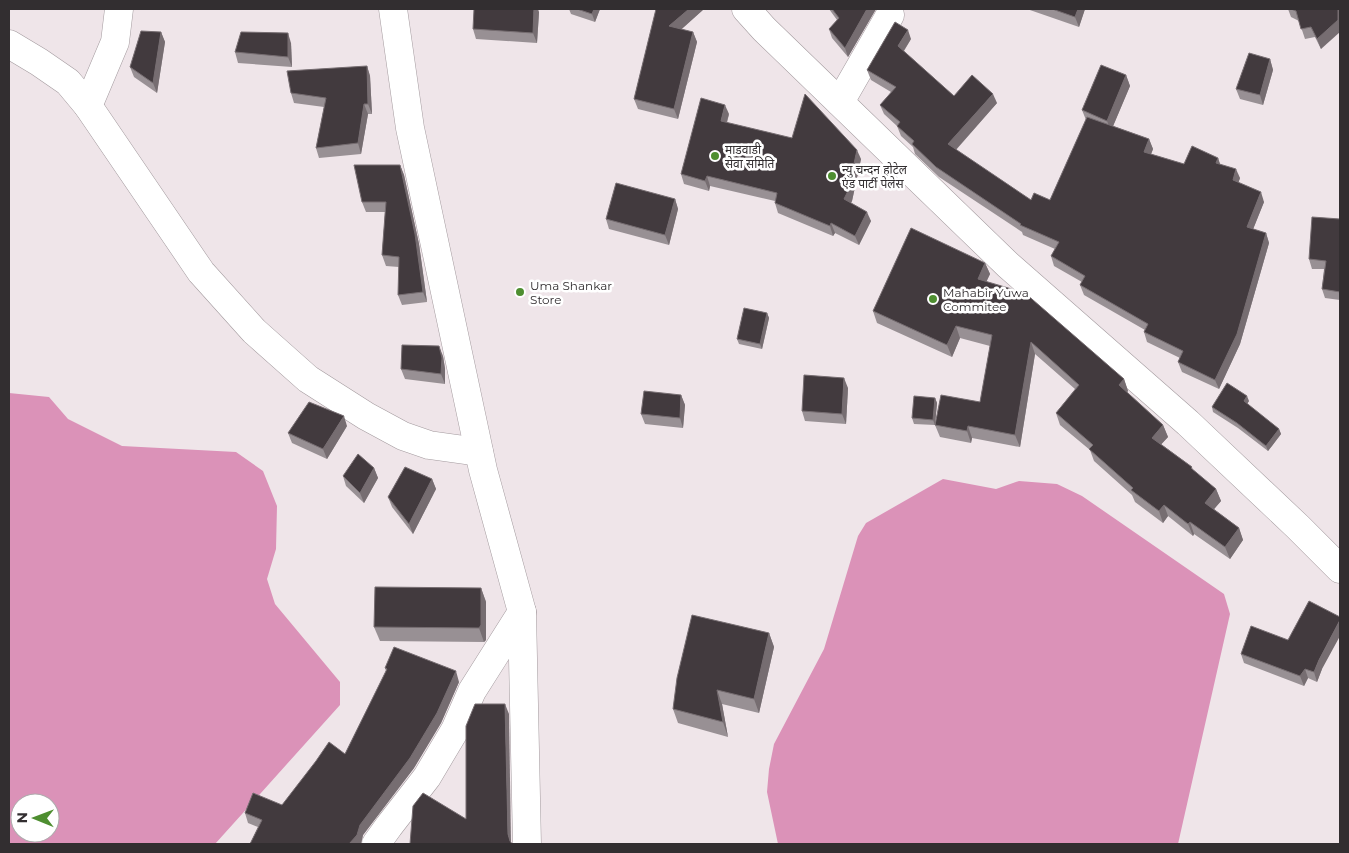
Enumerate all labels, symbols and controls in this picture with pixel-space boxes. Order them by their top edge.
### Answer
place label: माडवाडी सेवा समिति [725,142,776,171]
marker: माडवाडी सेवा समिति [709,150,721,162]
place label: न्यु चन्दन होटेल एंड पार्टी पेलेस [842,162,908,191]
marker: न्यु चन्दन होटेल एंड पार्टी पेलेस [826,170,838,182]
place label: Uma Shankar Store [530,278,612,307]
place label: Mahabir Yuwa Commitee [943,285,1029,314]
marker: Uma Shankar Store [514,286,526,298]
marker: Mahabir Yuwa Commitee [927,293,939,305]
north arrow [10,793,60,843]
text: N [13,812,31,824]

